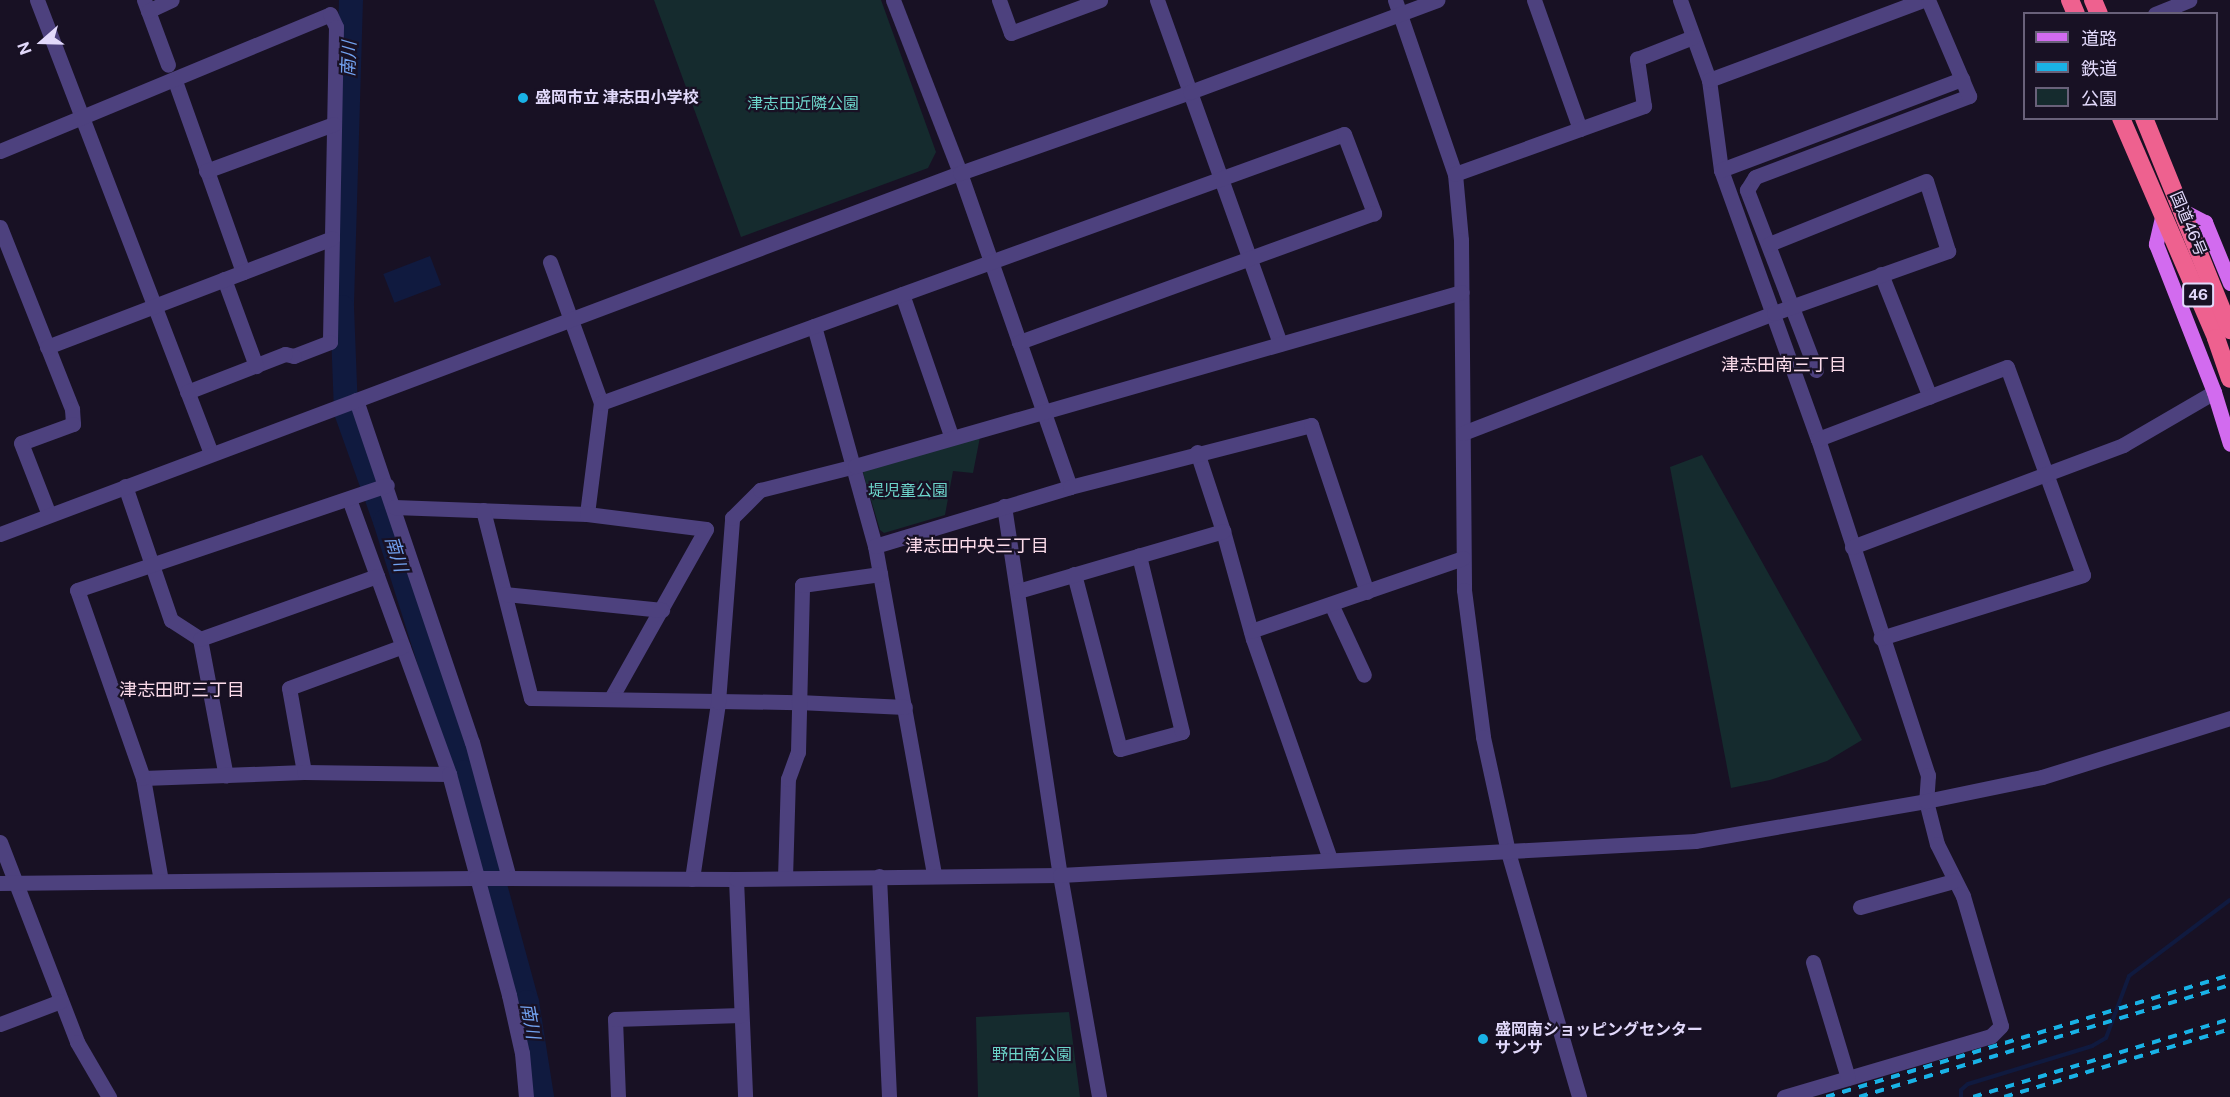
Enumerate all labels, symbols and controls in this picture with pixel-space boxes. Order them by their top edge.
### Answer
north arrow [12,12,72,72]
legend [2023,12,2218,120]
text: 道路 [2081,28,2117,49]
text: N [14,39,36,57]
water label: 南川 [338,41,360,77]
text: 鉄道 [2081,58,2117,79]
place label: 盛岡市立 津志田小学校 [535,88,699,108]
text: 公園 [2081,88,2117,109]
marker: 盛岡市立 津志田小学校 [516,91,530,105]
park label: 津志田近隣公園 [747,94,859,114]
street label: 国道46号 [2166,189,2210,259]
road number: 46 [2182,283,2214,307]
district label: 津志田南三丁目 [1721,354,1847,376]
park label: 堤児童公園 [868,481,948,501]
water label: 南川 [380,534,412,574]
district label: 津志田中央三丁目 [905,535,1049,557]
district label: 津志田町三丁目 [119,679,245,701]
water label: 南川 [516,1001,544,1041]
place label: 盛岡南ショッピングセンター サンサ [1495,1020,1703,1058]
marker: 盛岡南ショッピングセンター サンサ [1476,1032,1490,1046]
park label: 野田南公園 [992,1045,1072,1065]

